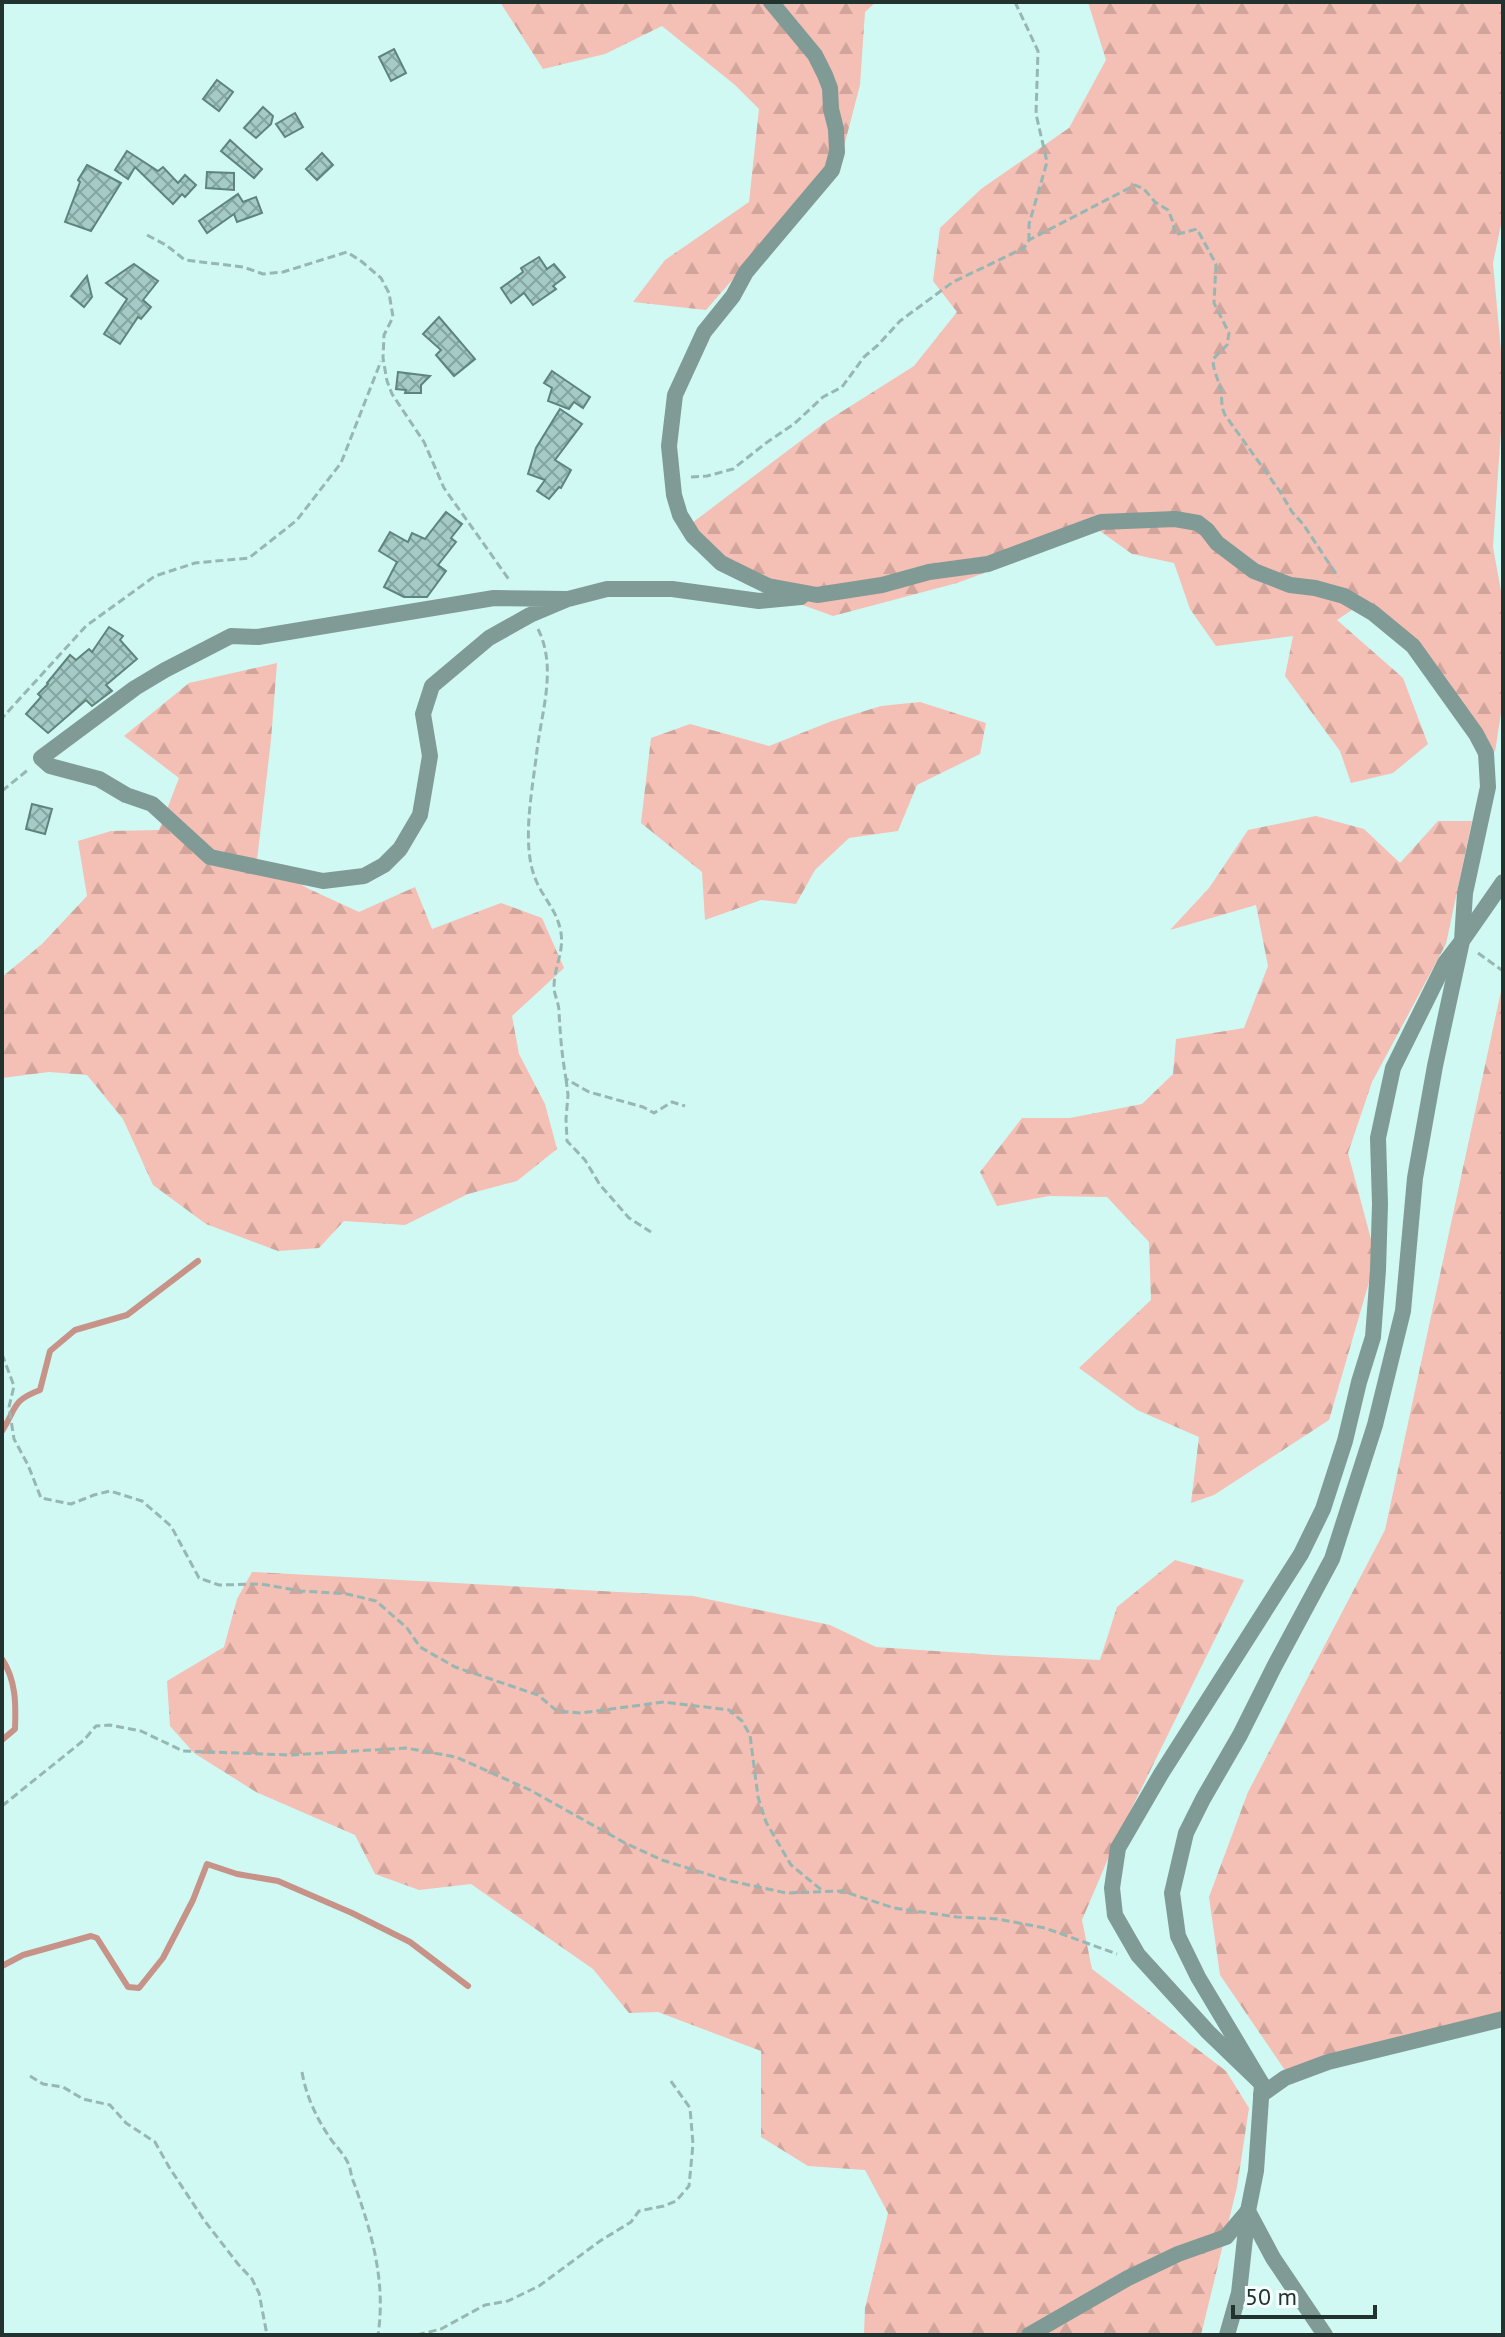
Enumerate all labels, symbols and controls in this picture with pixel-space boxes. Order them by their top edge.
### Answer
scale bar [1233,2269,1375,2319]
text: 50 m [1245,2281,1297,2312]

